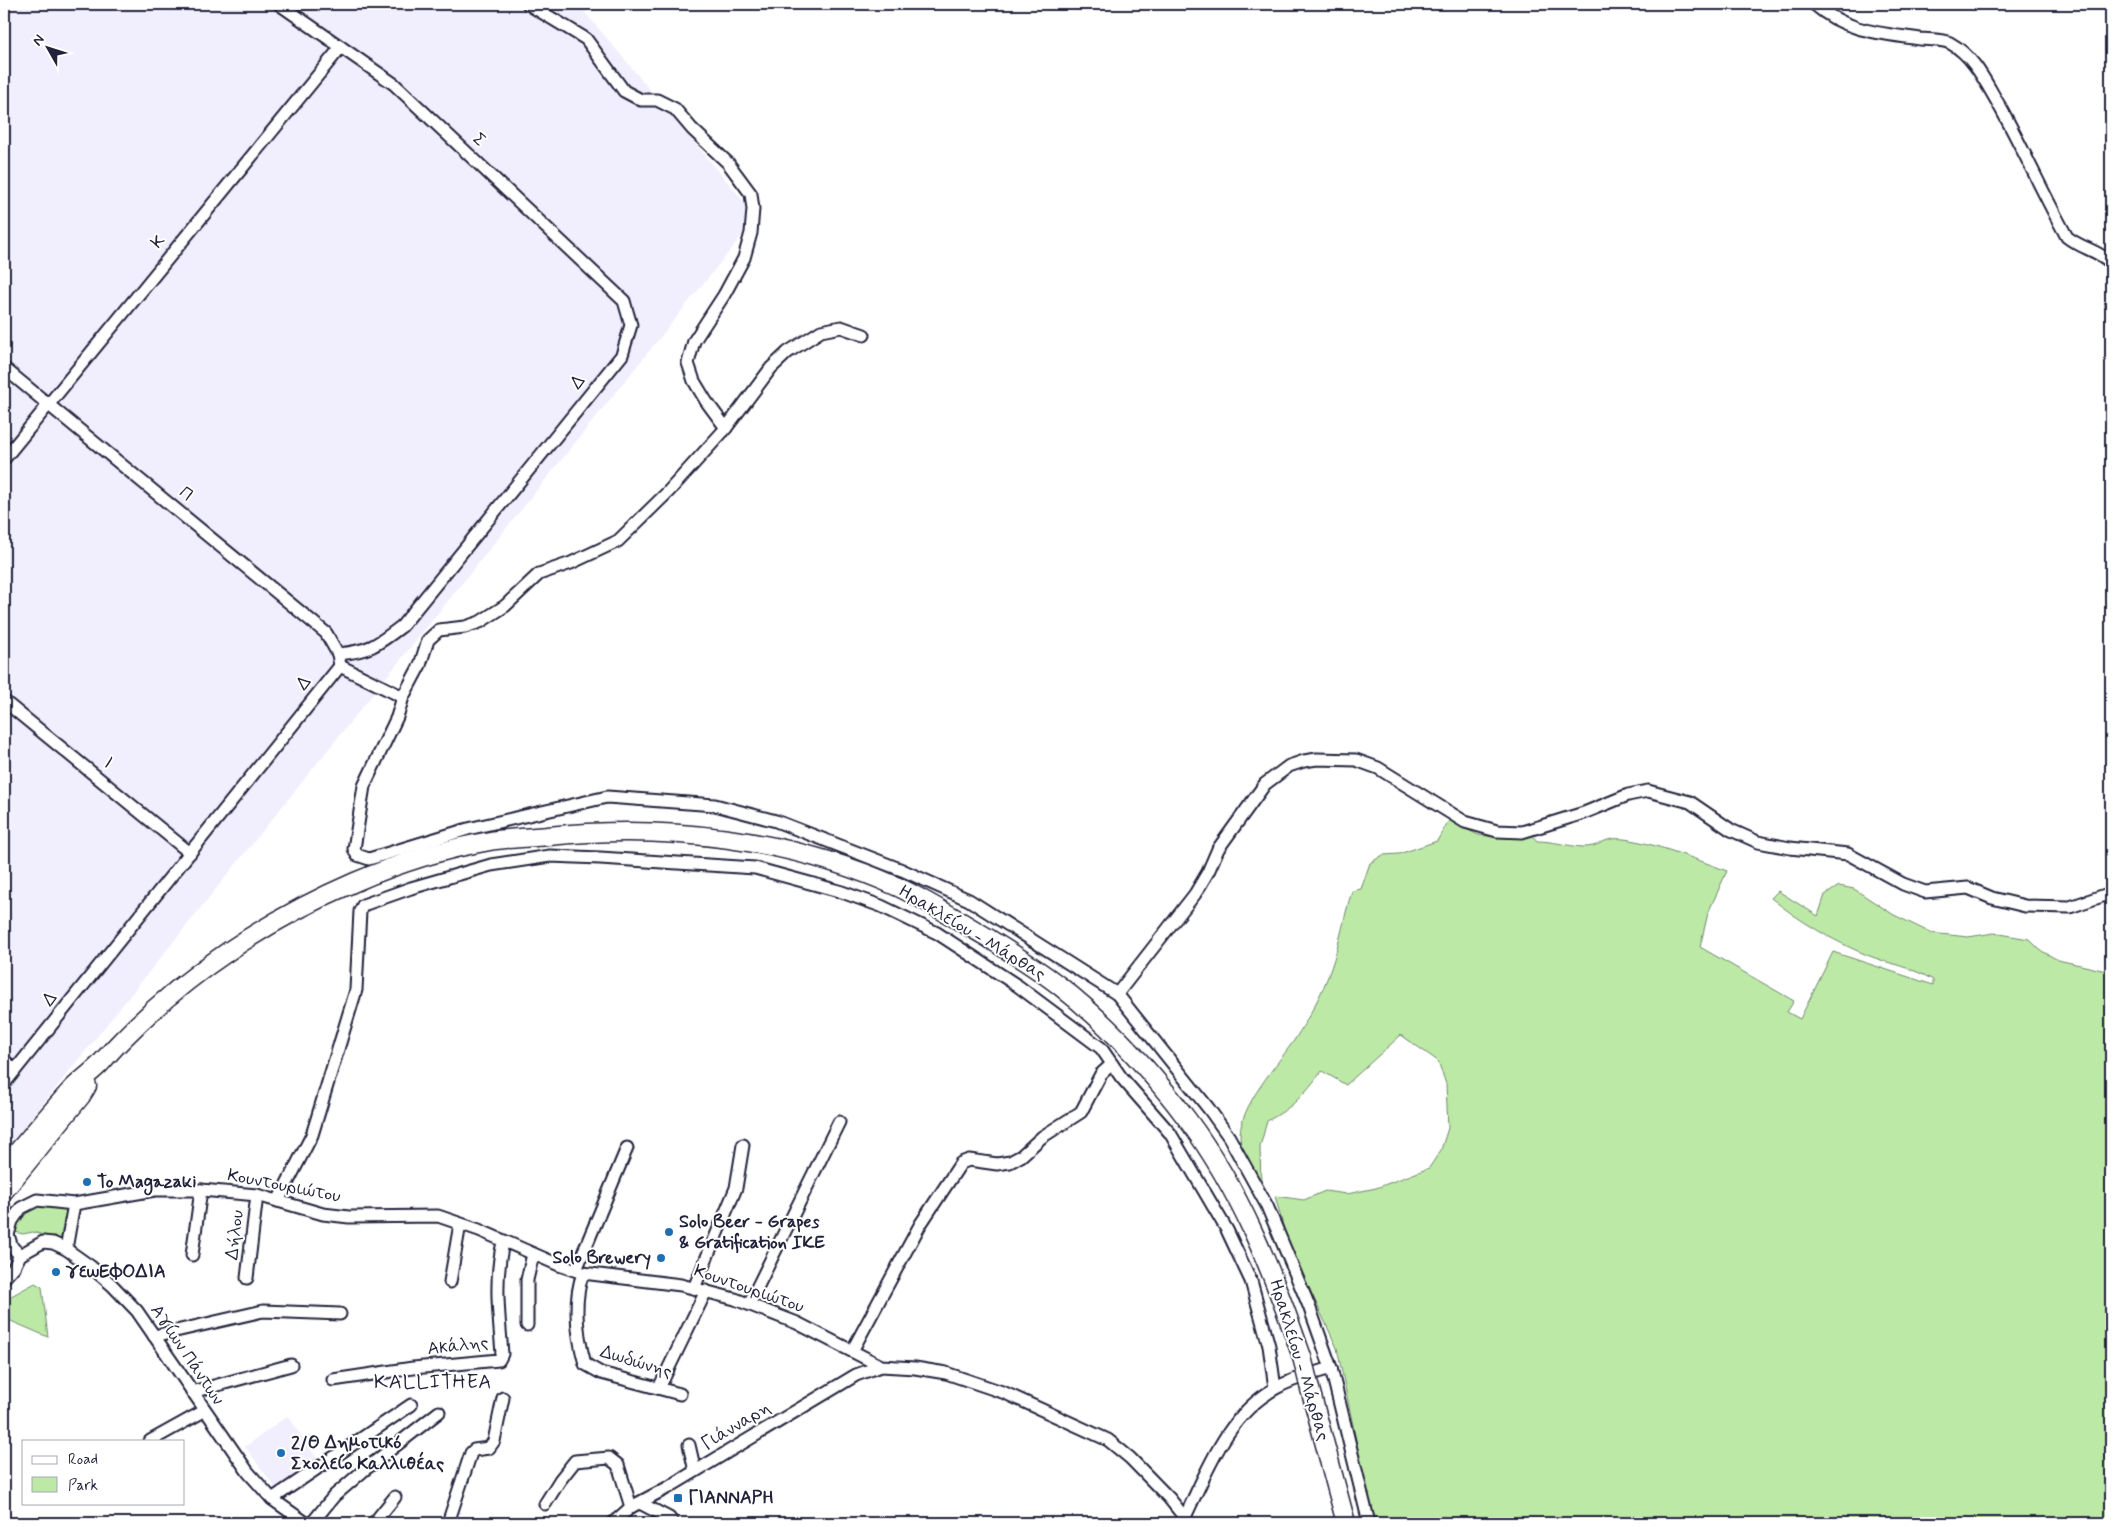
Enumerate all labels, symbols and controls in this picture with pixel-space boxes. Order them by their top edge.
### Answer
north arrow [22,22,72,72]
text: N [29,31,49,50]
street label: Σ [467,128,491,152]
street label: Κ [145,230,171,254]
street label: Δ [565,370,591,394]
street label: Π [174,481,198,507]
street label: Δ [291,671,317,695]
street label: Ι [98,752,118,774]
street label: Ηρακλείου - Μάρθας [894,880,1050,987]
street label: Δ [37,987,63,1011]
street label: Κουντουριώτου [225,1163,343,1209]
place label: To Magazaki [97,1170,196,1196]
marker: To Magazaki [81,1176,93,1188]
street label: Δήλου [220,1209,250,1261]
place label: Solo Beer - Grapes & Gratification IKE [679,1210,826,1255]
marker: Solo Beer - Grapes & Gratification IKE [663,1226,675,1238]
place label: Solo Brewery [552,1246,651,1270]
marker: Solo Brewery [655,1252,667,1264]
street label: Κουντουριώτου [691,1259,807,1319]
place label: γεωΕΦΟΔΙΑ [65,1260,166,1284]
marker: γεωΕΦΟΔΙΑ [50,1266,62,1278]
street label: Ηρακλείου - Μάρθας [1263,1276,1335,1444]
street label: Αγίων Πάντων [145,1300,230,1410]
street label: Ακάλης [426,1331,490,1361]
street label: Δωδώνης [597,1340,675,1384]
district label: KALLITHEA [374,1369,492,1396]
street label: Γιάνναρη [697,1396,775,1456]
place label: 2/Θ Δημοτικό Σχολείο Καλλιθέας [291,1431,444,1476]
legend [22,1440,185,1504]
marker: 2/Θ Δημοτικό Σχολείο Καλλιθέας [275,1447,287,1459]
text: Road [68,1450,98,1470]
text: Park [68,1476,98,1496]
place label: ΓΙΑΝΝΑΡΗ [688,1486,774,1510]
marker: ΓΙΑΝΝΑΡΗ [672,1492,684,1504]

